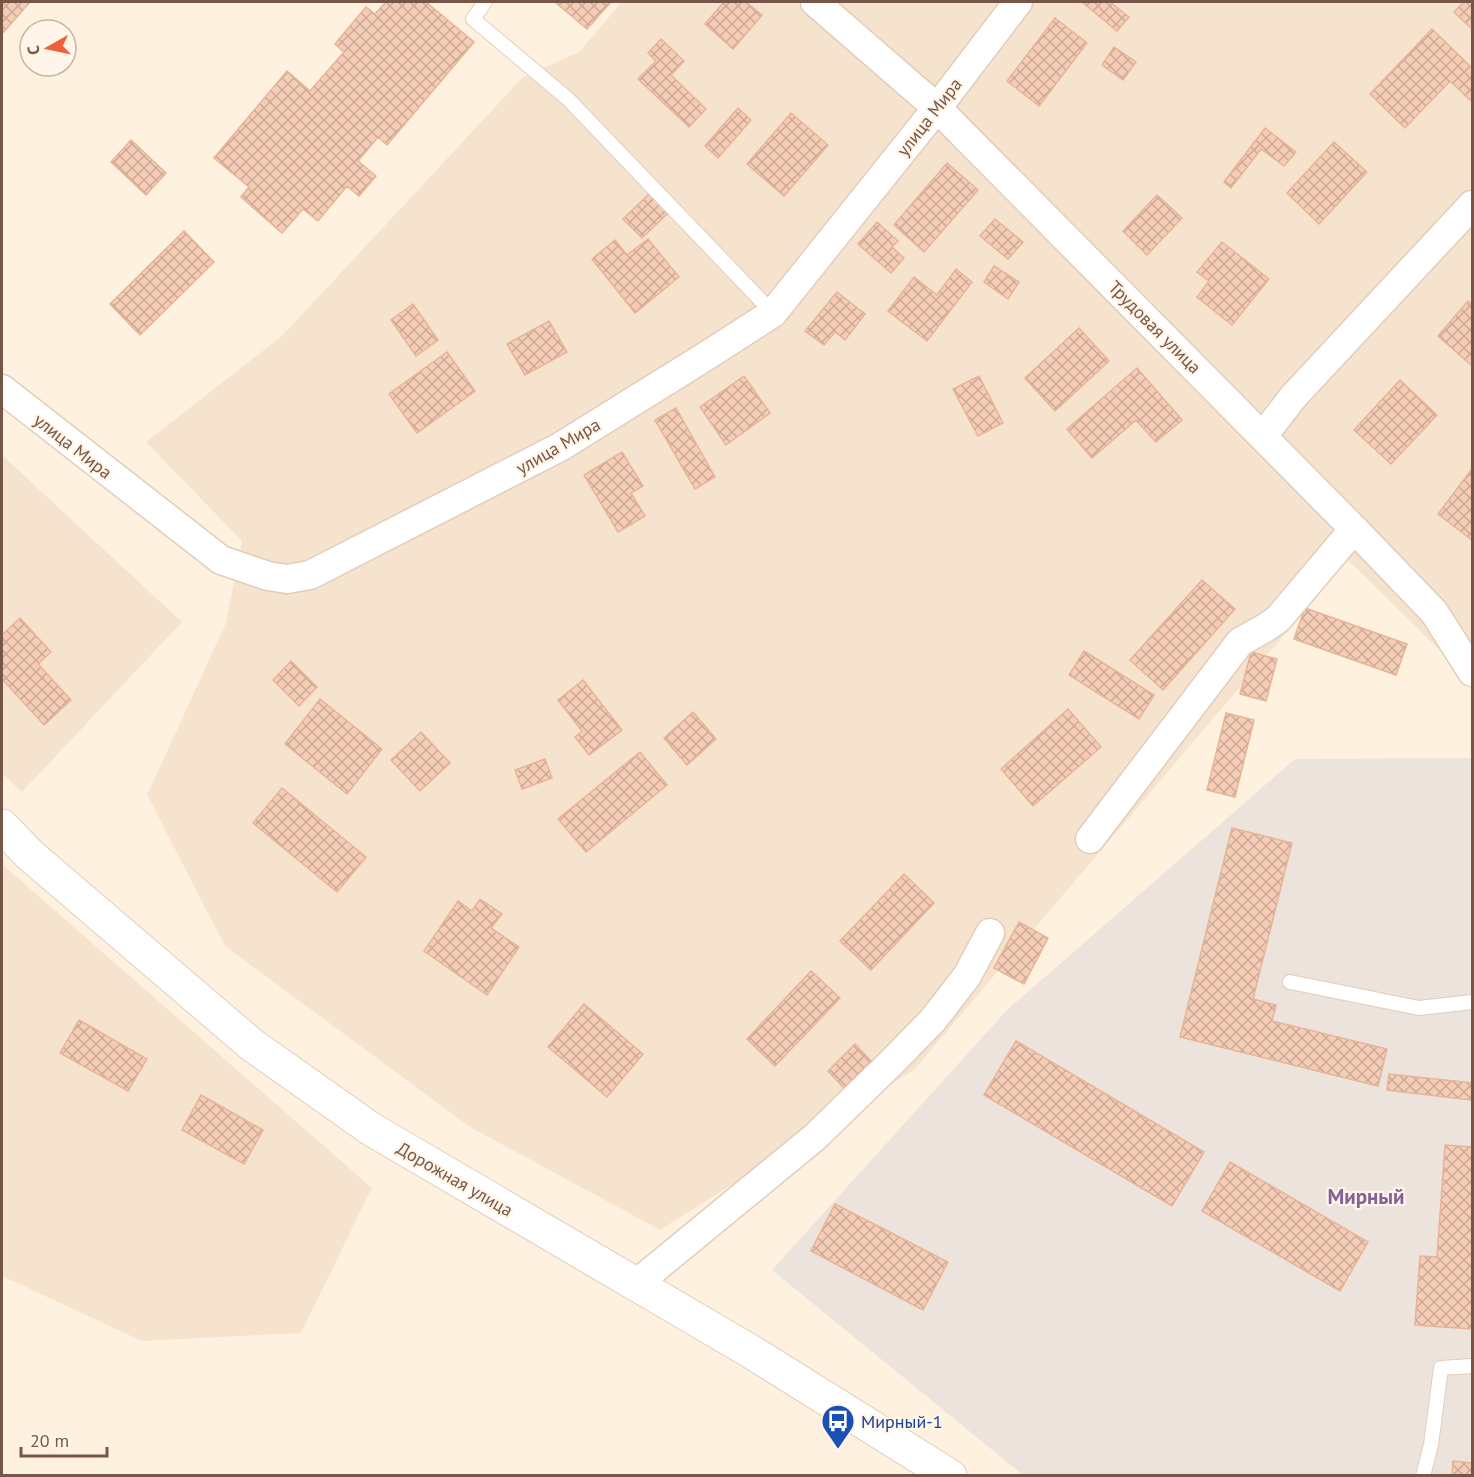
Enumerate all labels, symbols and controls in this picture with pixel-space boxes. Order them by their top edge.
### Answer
north arrow [18,18,78,78]
text: С [23,44,44,56]
street label: улица Мира [891,73,967,161]
street label: Трудовая улица [1104,276,1206,378]
street label: улица Мира [29,408,117,484]
street label: улица Мира [512,413,604,479]
street label: Дорожная улица [393,1136,517,1222]
district label: Мирный [1327,1183,1405,1210]
bus stop icon: Мирный-1 [820,1403,856,1450]
place label: Мирный-1 [861,1410,943,1433]
scale bar [21,1420,106,1458]
text: 20 m [30,1429,69,1452]

